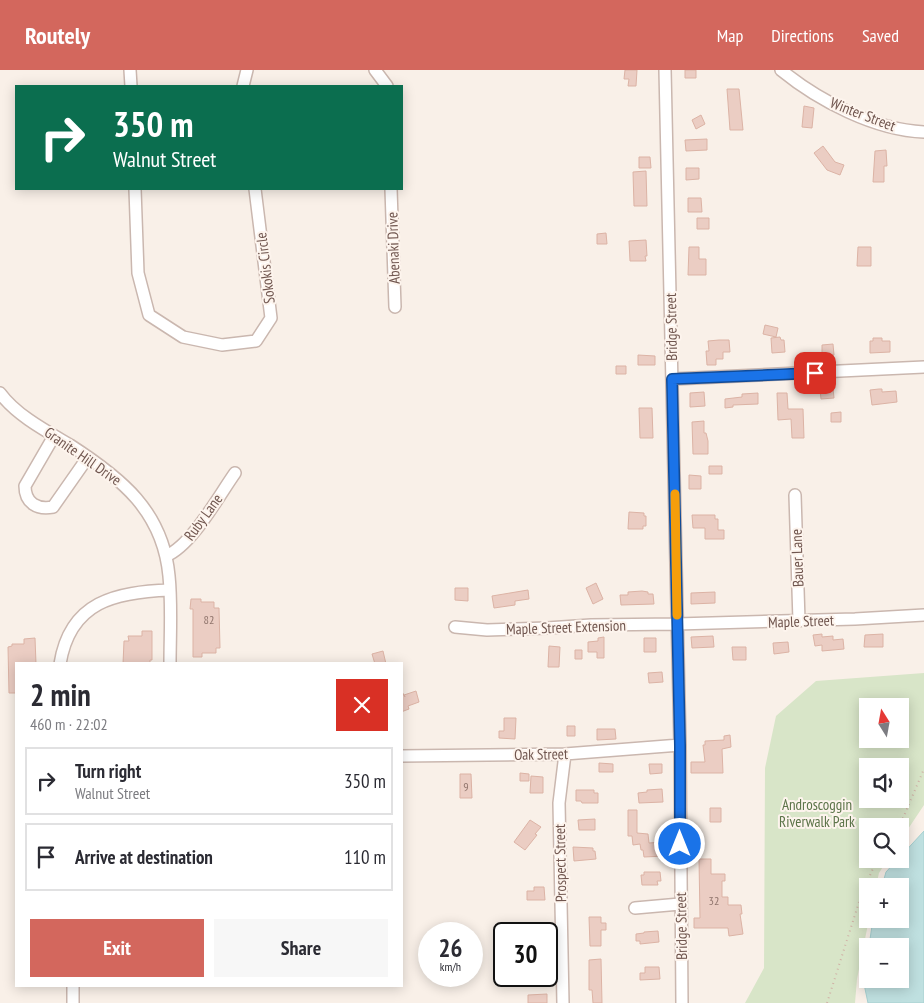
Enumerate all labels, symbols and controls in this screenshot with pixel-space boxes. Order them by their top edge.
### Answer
text: Routely [25,20,90,51]
text: Map [717,24,743,47]
text: Directions [771,24,834,47]
text: Saved [862,24,899,47]
street label: Winter Street [828,93,898,135]
text: 350 m [113,101,194,147]
icon: right [30,105,95,170]
text: Walnut Street [113,145,216,173]
street label: Abenaki Drive [382,212,404,284]
street label: Sokokis Circle [251,231,279,305]
street label: Bridge Street [661,293,681,361]
pin [794,352,836,394]
icon: arrive [801,359,829,387]
street label: Granite Hill Drive [41,423,125,489]
street label: Ruby Lane [180,490,226,544]
street label: Bauer Lane [786,529,808,587]
street label: Maple Street [768,610,834,632]
house number: 82 [204,612,214,627]
street label: Maple Street Extension [506,615,626,639]
text: 2 min [30,675,91,714]
button: close [336,679,388,731]
north arrow [859,698,909,748]
map controls [859,698,909,988]
text: 460 m · 22:02 [30,714,108,734]
street label: Oak Street [514,744,568,764]
button: sound [859,758,909,808]
text: Turn right [75,759,141,783]
icon: right [32,767,60,795]
text: 350 m [344,769,386,793]
house number: 9 [463,779,469,794]
text: Walnut Street [75,783,150,803]
park label: Androscoggin Riverwalk Park [779,795,855,831]
position arrow [653,817,705,869]
button: search [859,818,909,868]
street label: Prospect Street [550,824,570,902]
icon: arrive [32,843,60,871]
text: Arrive at destination [75,845,213,869]
text: 110 m [344,845,386,869]
button: + [859,878,909,928]
street label: Bridge Street [671,892,691,960]
house number: 32 [709,893,719,908]
button: Exit [30,919,204,977]
button: Share [214,919,388,977]
speed limit sign: 30 [493,922,558,987]
text: 26 [439,932,462,964]
button: − [859,938,909,988]
text: km/h [440,959,461,974]

